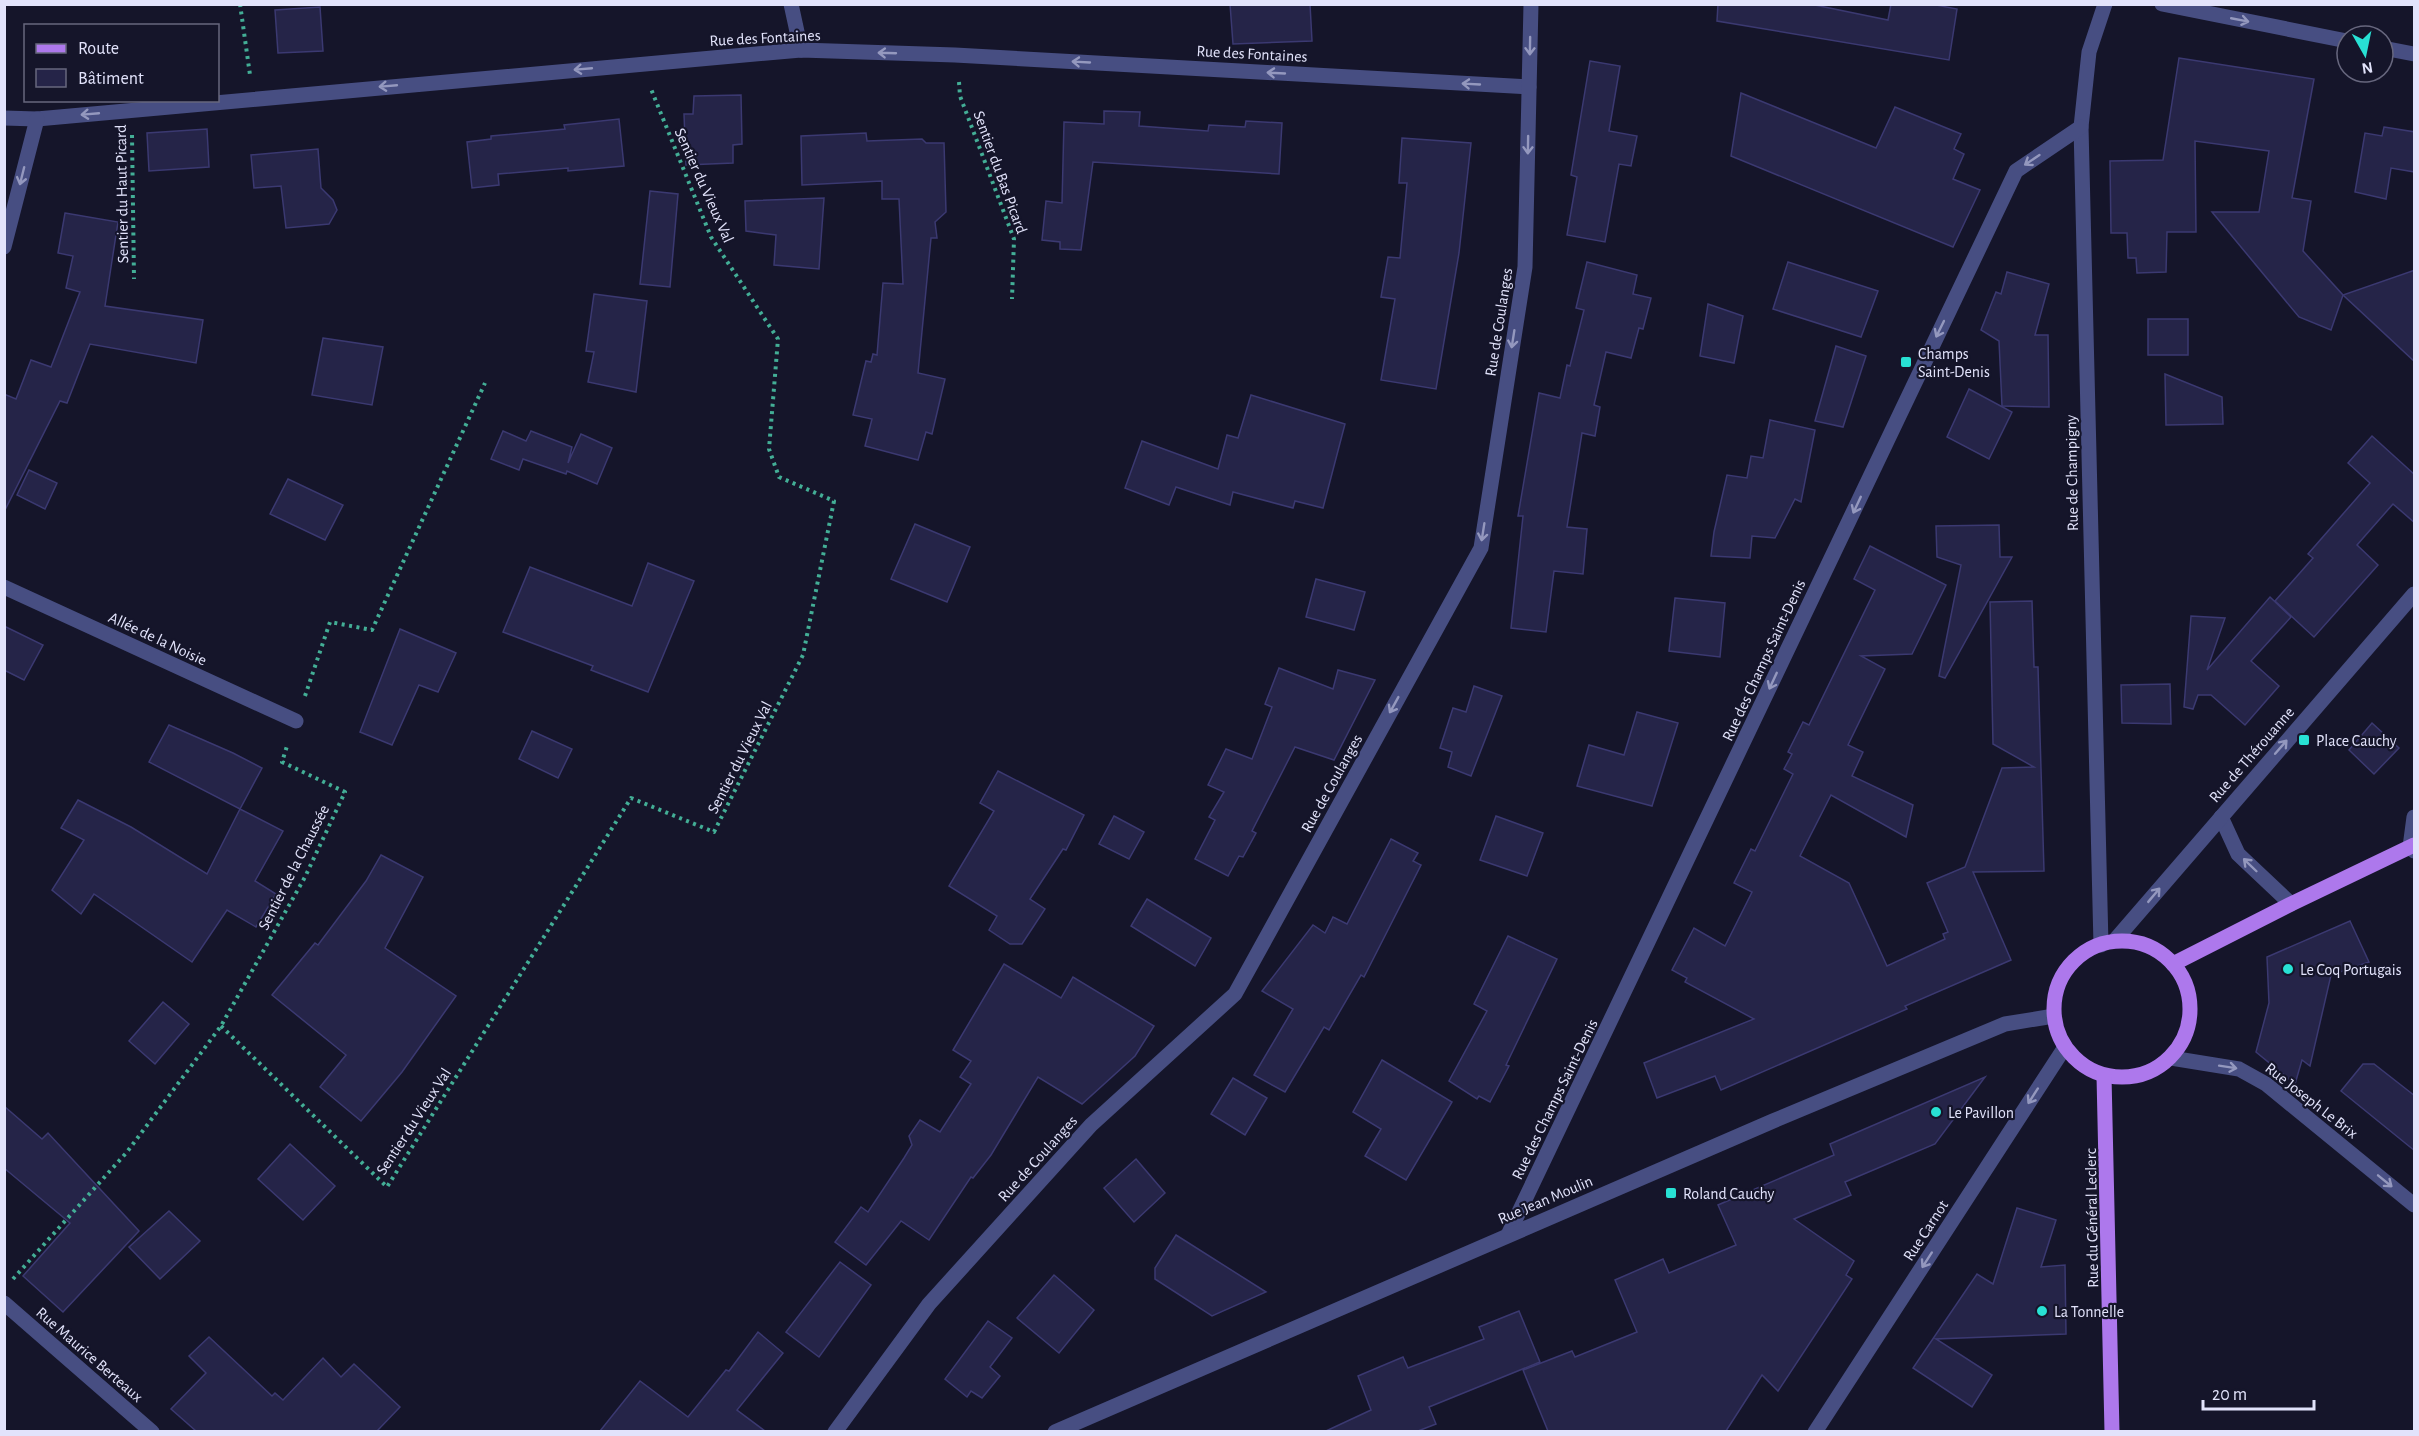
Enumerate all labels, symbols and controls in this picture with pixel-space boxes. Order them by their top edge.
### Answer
one-way arrow [2230,15,2249,26]
legend [24,24,219,102]
north arrow [2335,24,2395,84]
street label: Rue des Fontaines [709,27,821,49]
one-way arrow [1524,35,1536,55]
text: Route [78,40,119,58]
street label: Rue des Fontaines [1196,43,1308,65]
one-way arrow [877,47,897,58]
one-way arrow [1072,56,1092,67]
text: N [2360,59,2374,77]
one-way arrow [573,64,593,75]
one-way arrow [1267,67,1287,78]
text: Bâtiment [78,70,144,88]
one-way arrow [1461,78,1481,89]
one-way arrow [379,81,399,92]
one-way arrow [80,109,100,120]
street label: Sentier du Bas Picard [970,109,1030,236]
street label: Sentier du Haut Picard [113,124,131,264]
street label: Sentier du Vieux Val [672,126,737,245]
one-way arrow [1522,135,1534,155]
one-way arrow [2025,154,2041,166]
one-way arrow [16,166,28,185]
street label: Rue de Coulanges [1483,267,1515,378]
one-way arrow [1934,320,1946,338]
one-way arrow [1508,329,1519,349]
place label: Champs Saint-Denis [1918,346,1990,380]
marker: Champs Saint-Denis [1899,355,1913,369]
street label: Rue de Champigny [2063,415,2082,531]
one-way arrow [1850,496,1862,514]
one-way arrow [1478,522,1489,541]
street label: Rue des Champs Saint-Denis [1719,577,1808,744]
street label: Allée de la Noisie [106,609,209,669]
one-way arrow [1766,672,1778,690]
one-way arrow [1388,696,1400,713]
street label: Sentier du Vieux Val [705,699,775,816]
street label: Rue de Thérouanne [2206,704,2297,805]
street label: Rue de Coulanges [1298,732,1365,835]
marker: Place Cauchy [2297,733,2311,747]
place label: Place Cauchy [2316,733,2397,750]
one-way arrow [2274,740,2288,755]
street label: Sentier de la Chaussée [255,802,332,933]
one-way arrow [2242,858,2257,872]
one-way arrow [2147,887,2160,903]
marker: Le Coq Portugais [2281,962,2295,976]
place label: Le Coq Portugais [2300,962,2402,978]
street label: Rue des Champs Saint-Denis [1509,1017,1601,1182]
street label: Rue Joseph Le Brix [2262,1060,2361,1142]
one-way arrow [2218,1062,2238,1073]
street label: Sentier du Vieux Val [373,1065,454,1178]
one-way arrow [2027,1088,2039,1104]
marker: Le Pavillon [1929,1105,1943,1119]
place label: Le Pavillon [1948,1105,2014,1121]
street label: Rue de Coulanges [995,1113,1080,1205]
street label: Rue du Général Leclerc [2083,1148,2101,1288]
street label: Rue Jean Moulin [1496,1173,1595,1227]
one-way arrow [2377,1174,2393,1187]
marker: Roland Cauchy [1664,1186,1678,1200]
place label: Roland Cauchy [1683,1186,1775,1203]
street label: Rue Carnot [1900,1197,1951,1264]
one-way arrow [1921,1251,1933,1268]
street label: Rue Maurice Berteaux [33,1304,146,1405]
marker: La Tonnelle [2035,1304,2049,1318]
place label: La Tonnelle [2054,1304,2124,1320]
scale bar [2203,1373,2314,1411]
text: 20 m [2212,1386,2247,1404]

